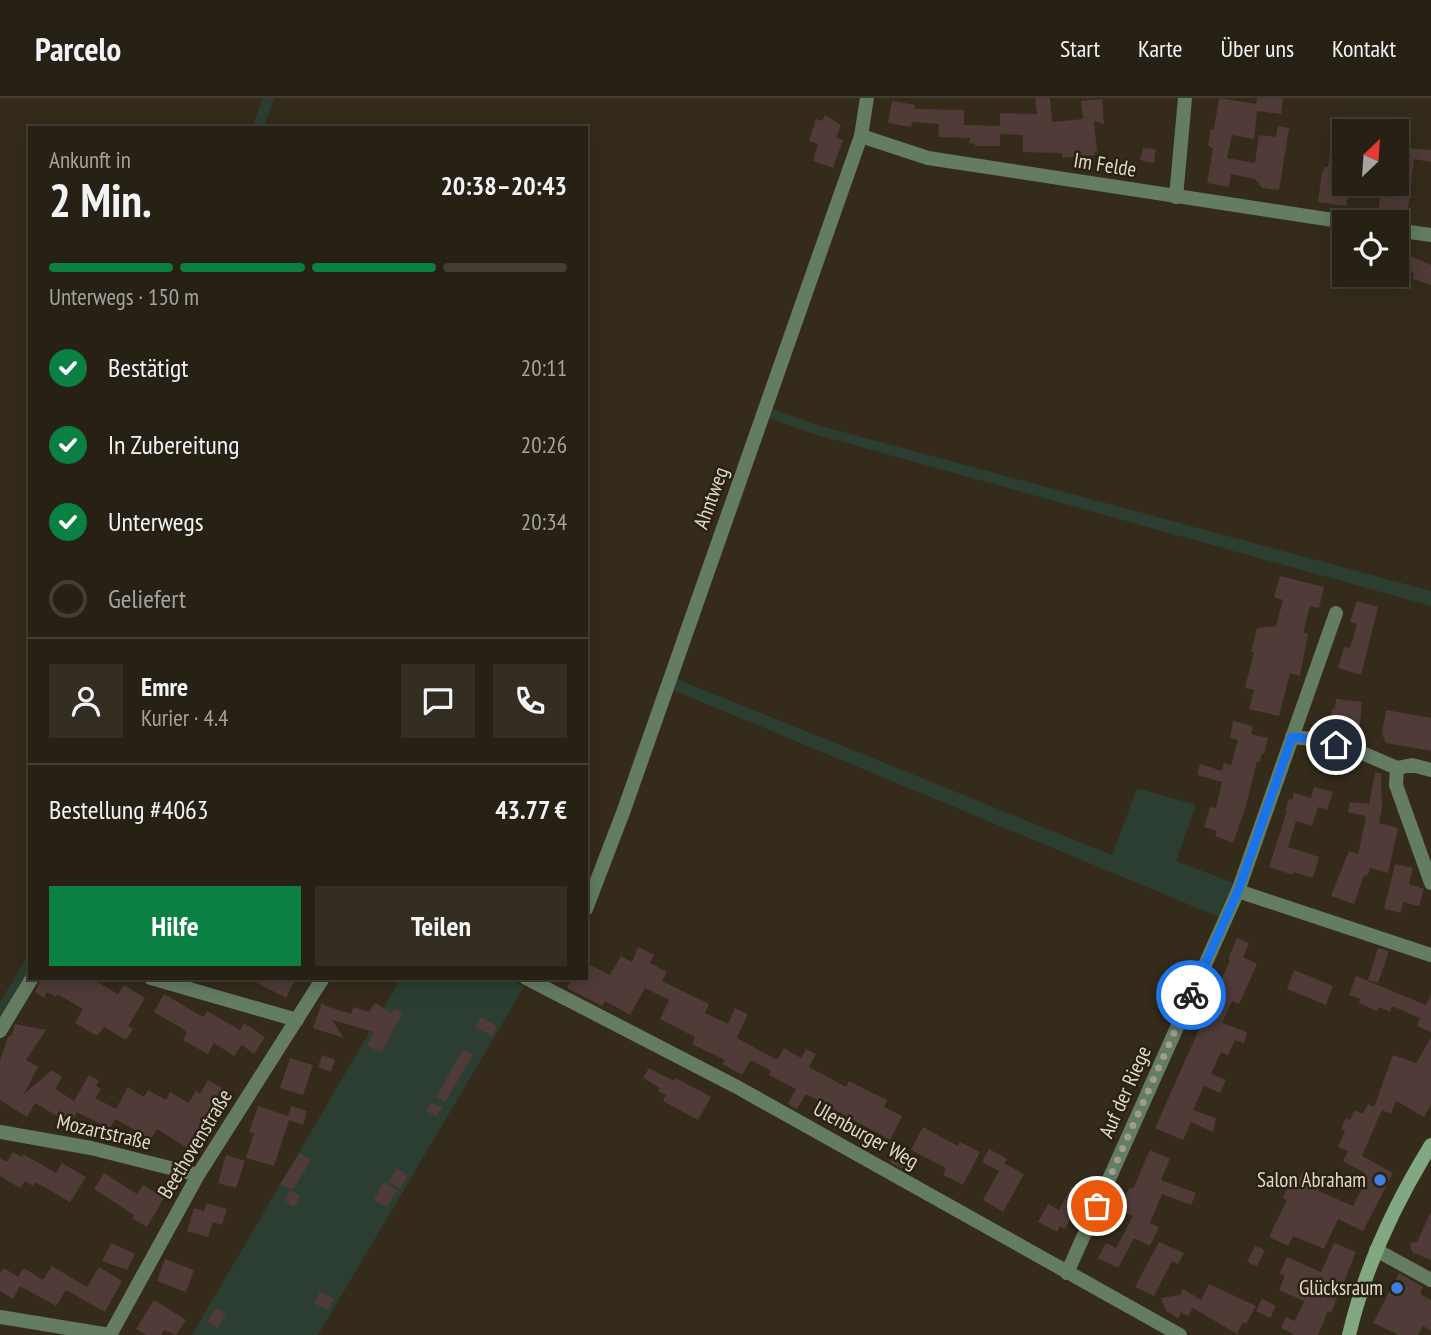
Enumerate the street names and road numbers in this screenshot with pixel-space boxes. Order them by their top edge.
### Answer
street label: Im Felde [1072,146,1138,183]
street label: Ahntweg [687,463,734,532]
street label: Auf der Riege [1092,1042,1157,1142]
street label: Beethovenstraße [151,1084,238,1203]
street label: Ulenburger Weg [809,1095,924,1175]
street label: Mozartstraße [54,1108,154,1155]

